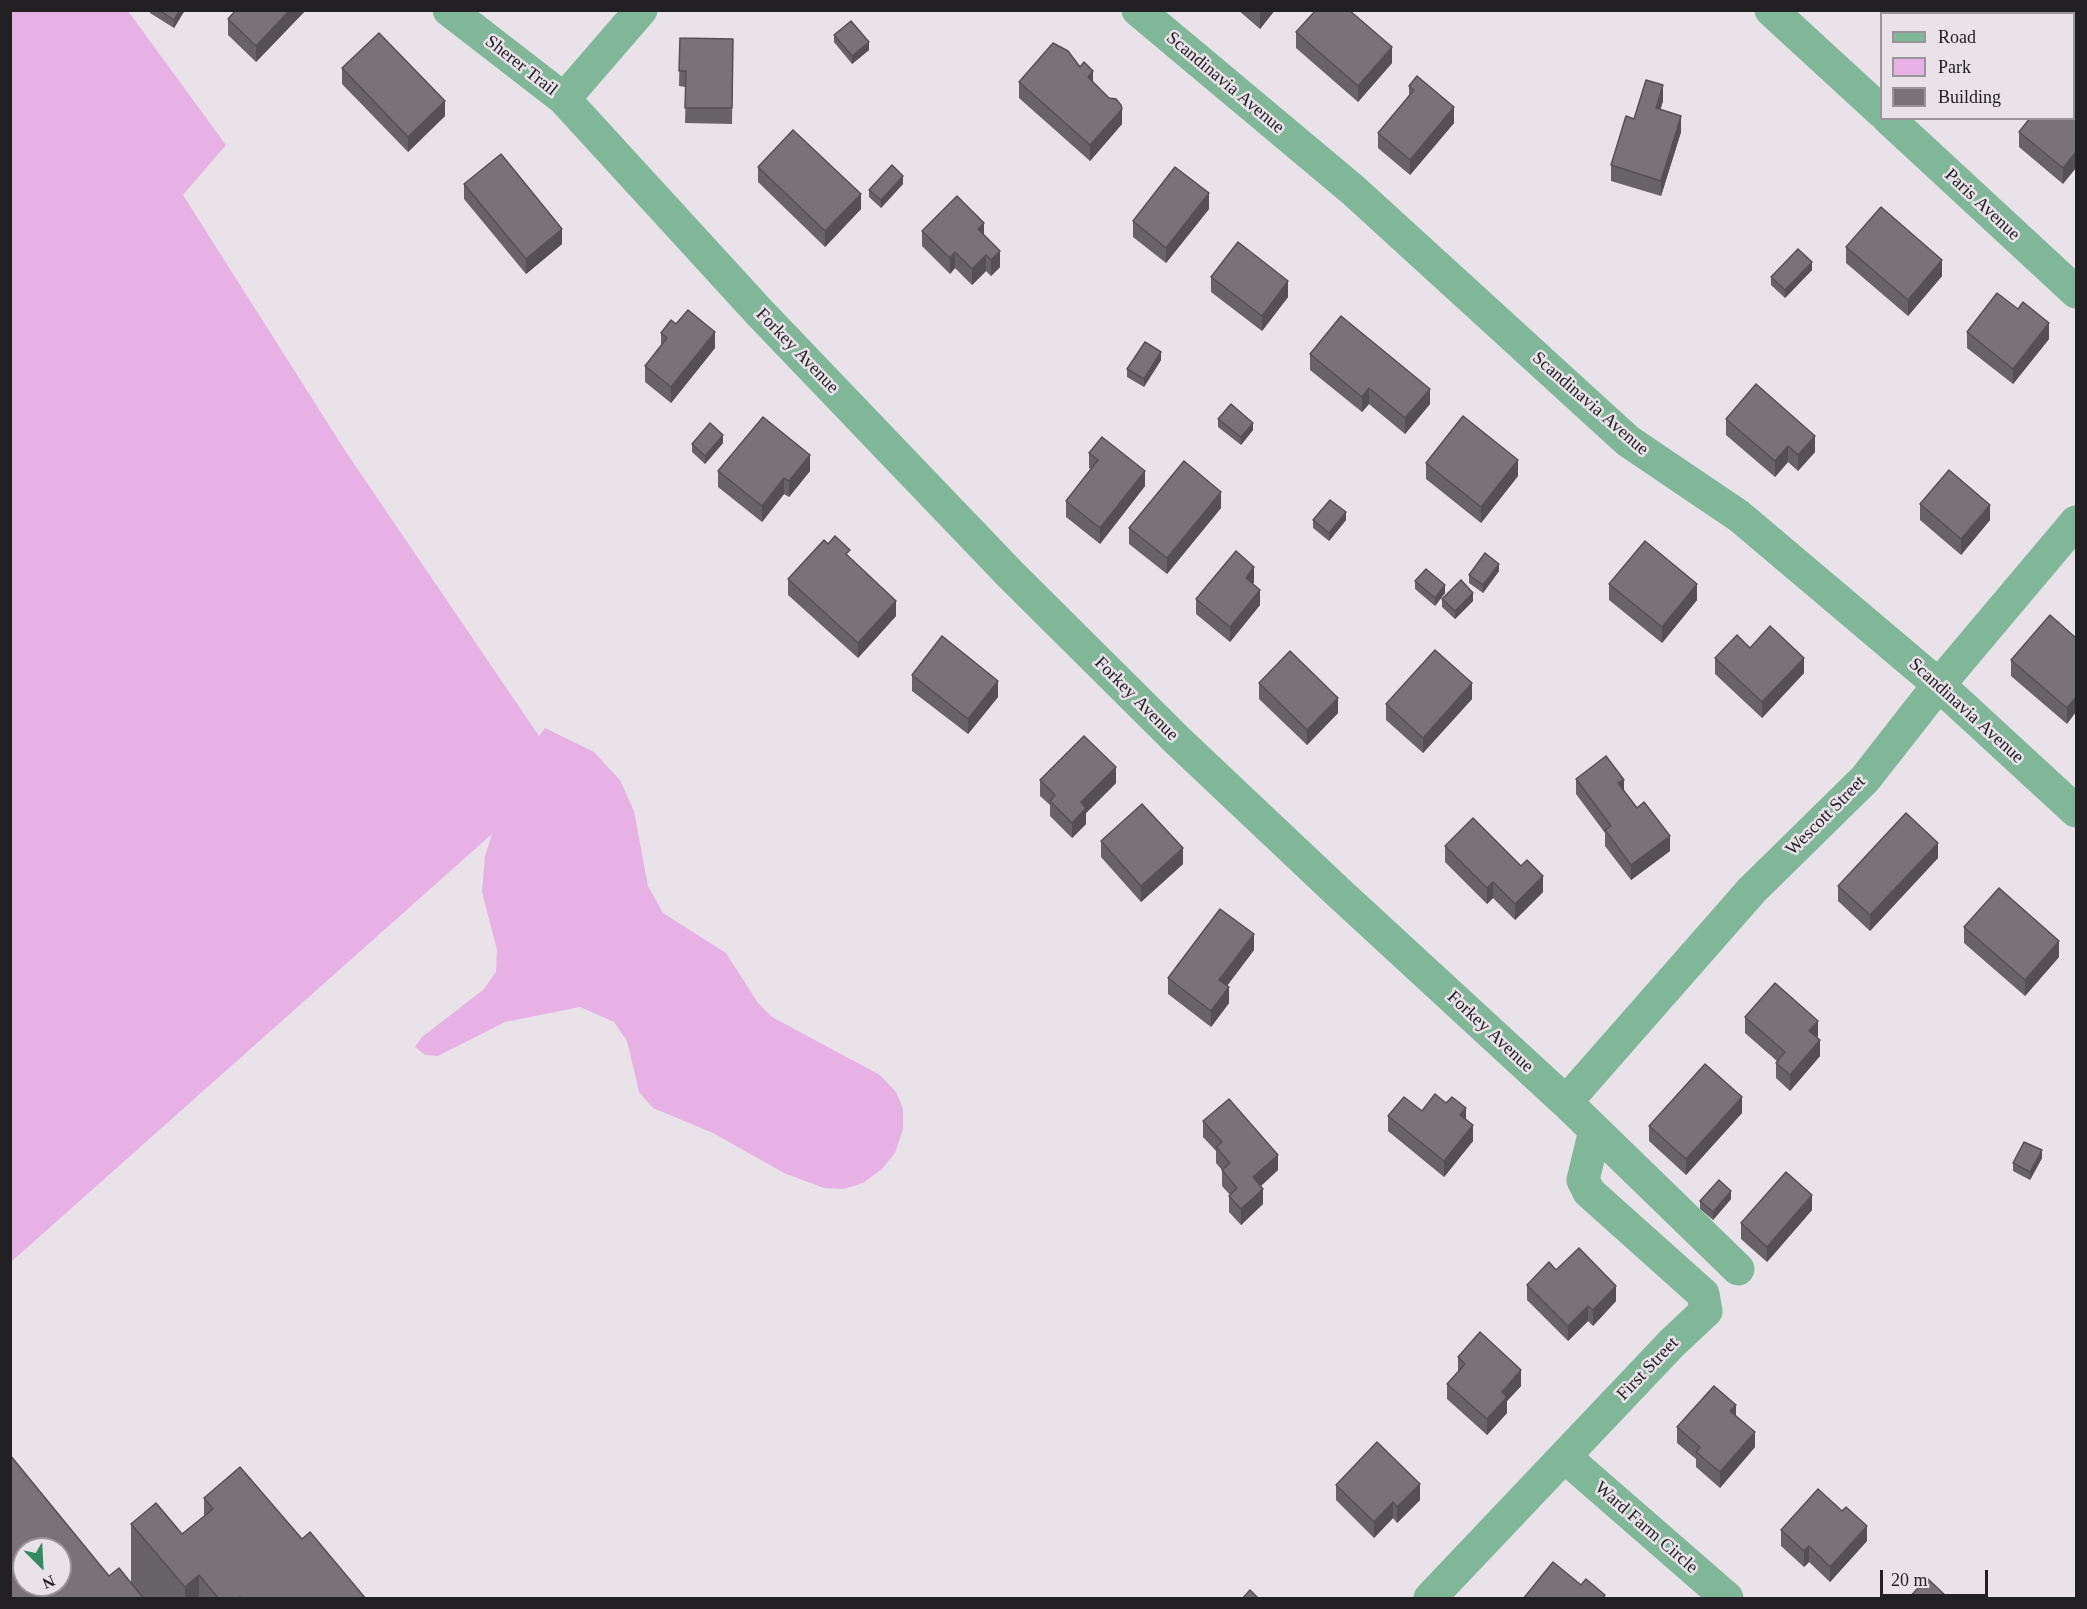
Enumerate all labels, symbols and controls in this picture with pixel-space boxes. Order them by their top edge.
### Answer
legend [1880,12,2075,120]
street label: Scandinavia Avenue [1162,27,1288,139]
text: Road [1938,27,1976,47]
street label: Sherer Trail [481,31,561,101]
text: Park [1938,57,1971,77]
text: Building [1938,87,2001,107]
street label: Paris Avenue [1940,165,2024,245]
street label: Forkey Avenue [751,304,843,398]
street label: Scandinavia Avenue [1527,348,1653,460]
street label: Forkey Avenue [1089,652,1183,746]
street label: Scandinavia Avenue [1904,654,2028,768]
street label: Wescott Street [1782,772,1870,860]
street label: Forkey Avenue [1442,987,1538,1077]
street label: First Street [1613,1333,1683,1405]
street label: Ward Farm Circle [1590,1477,1702,1579]
north arrow [12,1537,72,1597]
scale bar [1883,1558,1991,1596]
text: 20 m [1891,1570,1928,1590]
text: N [40,1572,57,1592]

